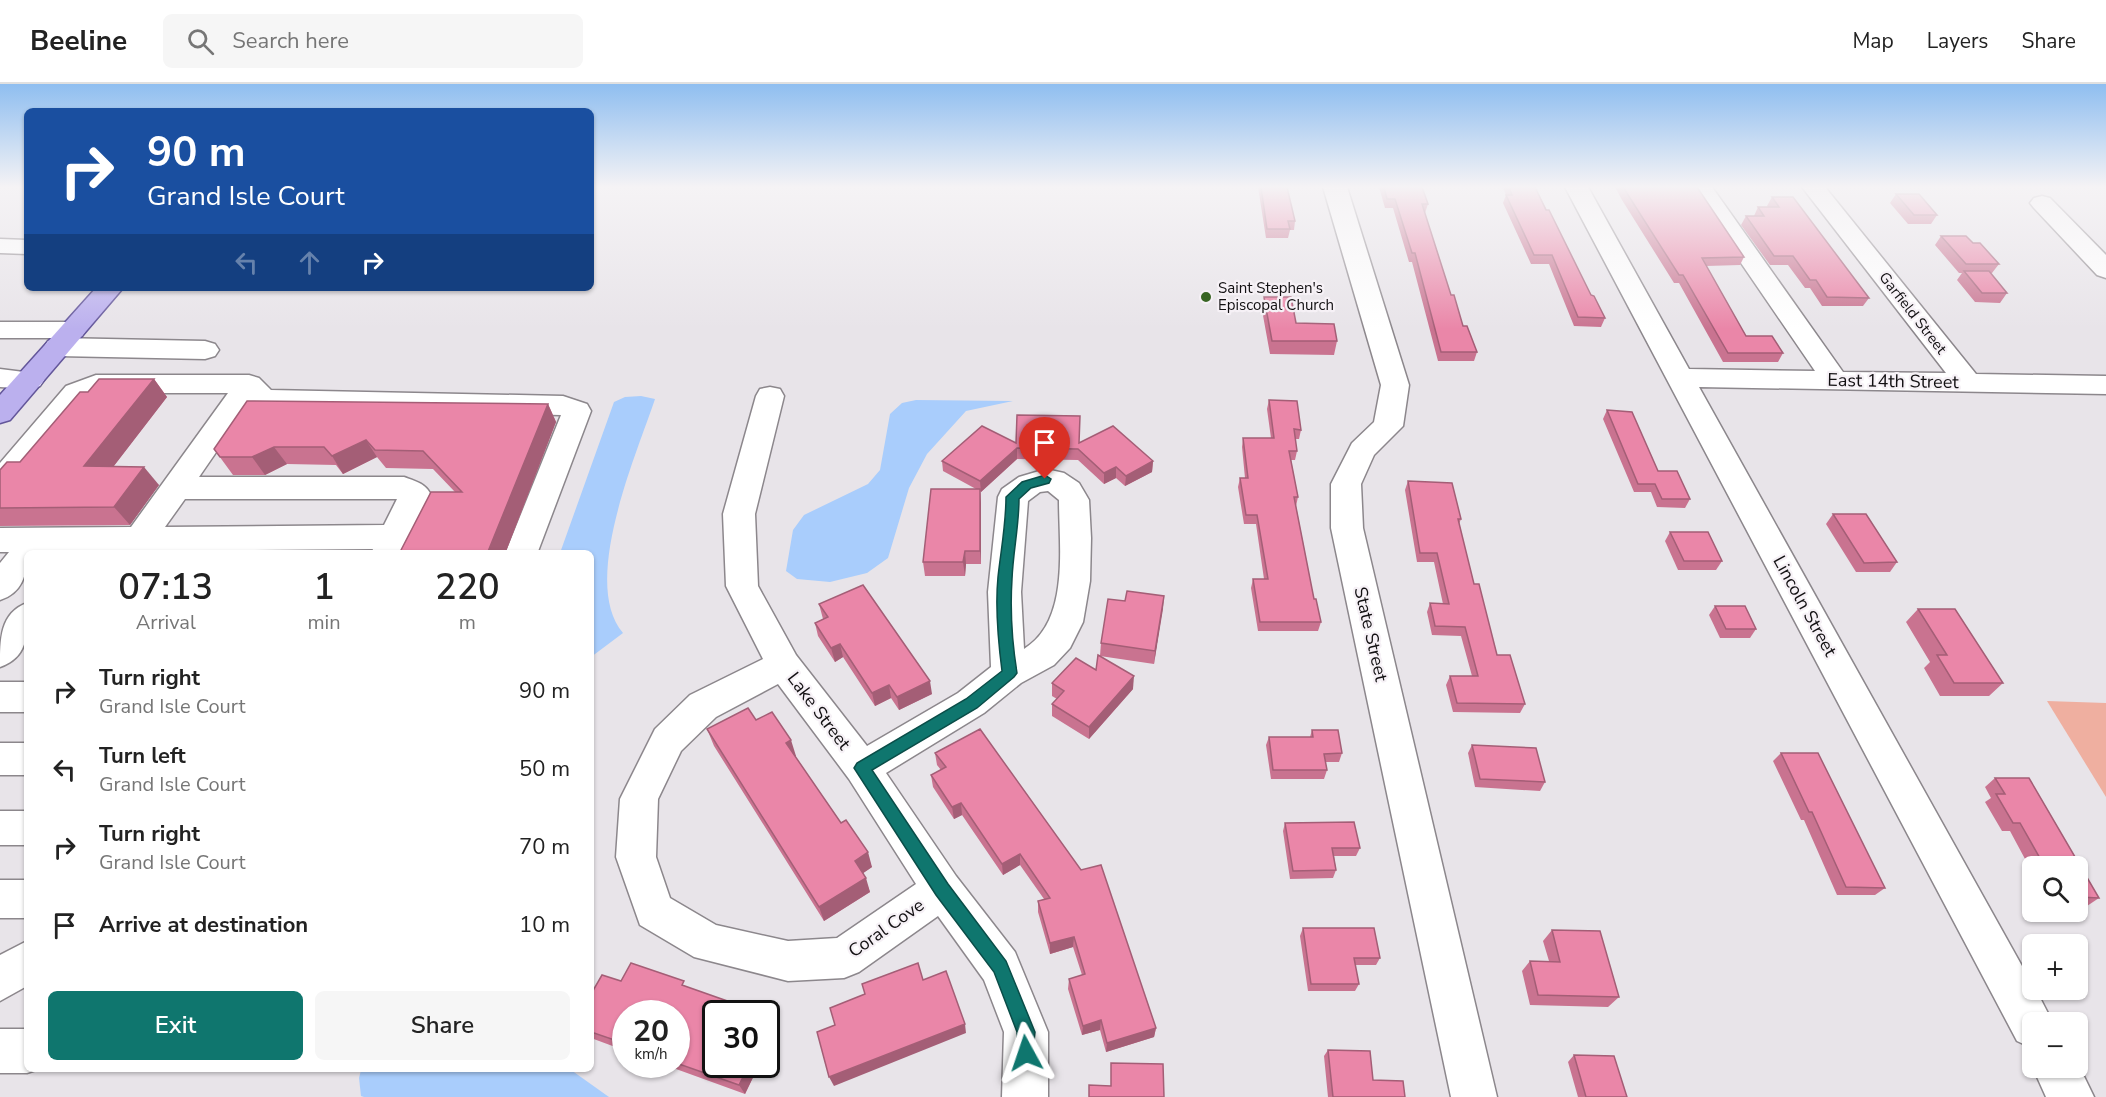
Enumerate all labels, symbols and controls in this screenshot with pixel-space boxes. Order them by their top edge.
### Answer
search box [163,14,583,68]
text: Beeline [30,22,127,60]
icon: search [184,25,217,58]
text: Search here [232,26,349,56]
text: Map [1852,27,1894,55]
text: Layers [1927,27,1988,55]
text: Share [2021,27,2076,55]
text: 90 m [147,124,246,181]
icon: right [48,132,126,210]
text: Grand Isle Court [147,178,345,215]
icon: left [230,246,263,279]
icon: ahead [293,246,326,279]
icon: right [356,246,389,279]
street label: Garfield Street [1875,268,1952,359]
place label: Saint Stephen's Episcopal Church [1218,278,1334,315]
marker: Saint Stephen's Episcopal Church [1199,290,1213,304]
street label: East 14th Street [1827,368,1960,394]
pin [1019,417,1070,479]
icon: arrive [1028,426,1061,459]
street label: Lincoln Street [1767,551,1843,661]
text: 07:13 [118,563,213,612]
text: 1 [313,563,335,612]
text: 220 [435,563,500,612]
street label: State Street [1348,584,1394,684]
text: Arrival [136,609,196,636]
text: min [308,609,341,636]
text: m [459,609,476,636]
text: Turn right [99,663,200,693]
street label: Lake Street [782,667,857,755]
icon: right [48,675,81,708]
text: 90 m [519,676,570,706]
text: Grand Isle Court [99,693,245,720]
text: Turn left [99,741,186,771]
icon: left [48,753,81,786]
text: 50 m [519,754,570,784]
text: Grand Isle Court [99,771,245,798]
text: Turn right [99,819,200,849]
icon: right [48,831,81,864]
text: 70 m [519,832,570,862]
text: Grand Isle Court [99,849,245,876]
map controls [2022,856,2088,1078]
button: search [2022,856,2088,922]
street label: Coral Cove [843,893,929,963]
icon: arrive [48,909,81,942]
text: Arrive at destination [99,910,308,940]
text: 10 m [519,910,570,940]
button: + [2022,934,2088,1000]
button: Exit [48,991,303,1060]
button: Share [315,991,570,1060]
speed limit sign: 30 [702,1000,780,1078]
text: 20 [633,1011,669,1052]
button: − [2022,1012,2088,1078]
position arrow [994,1021,1058,1085]
text: km/h [634,1044,668,1064]

